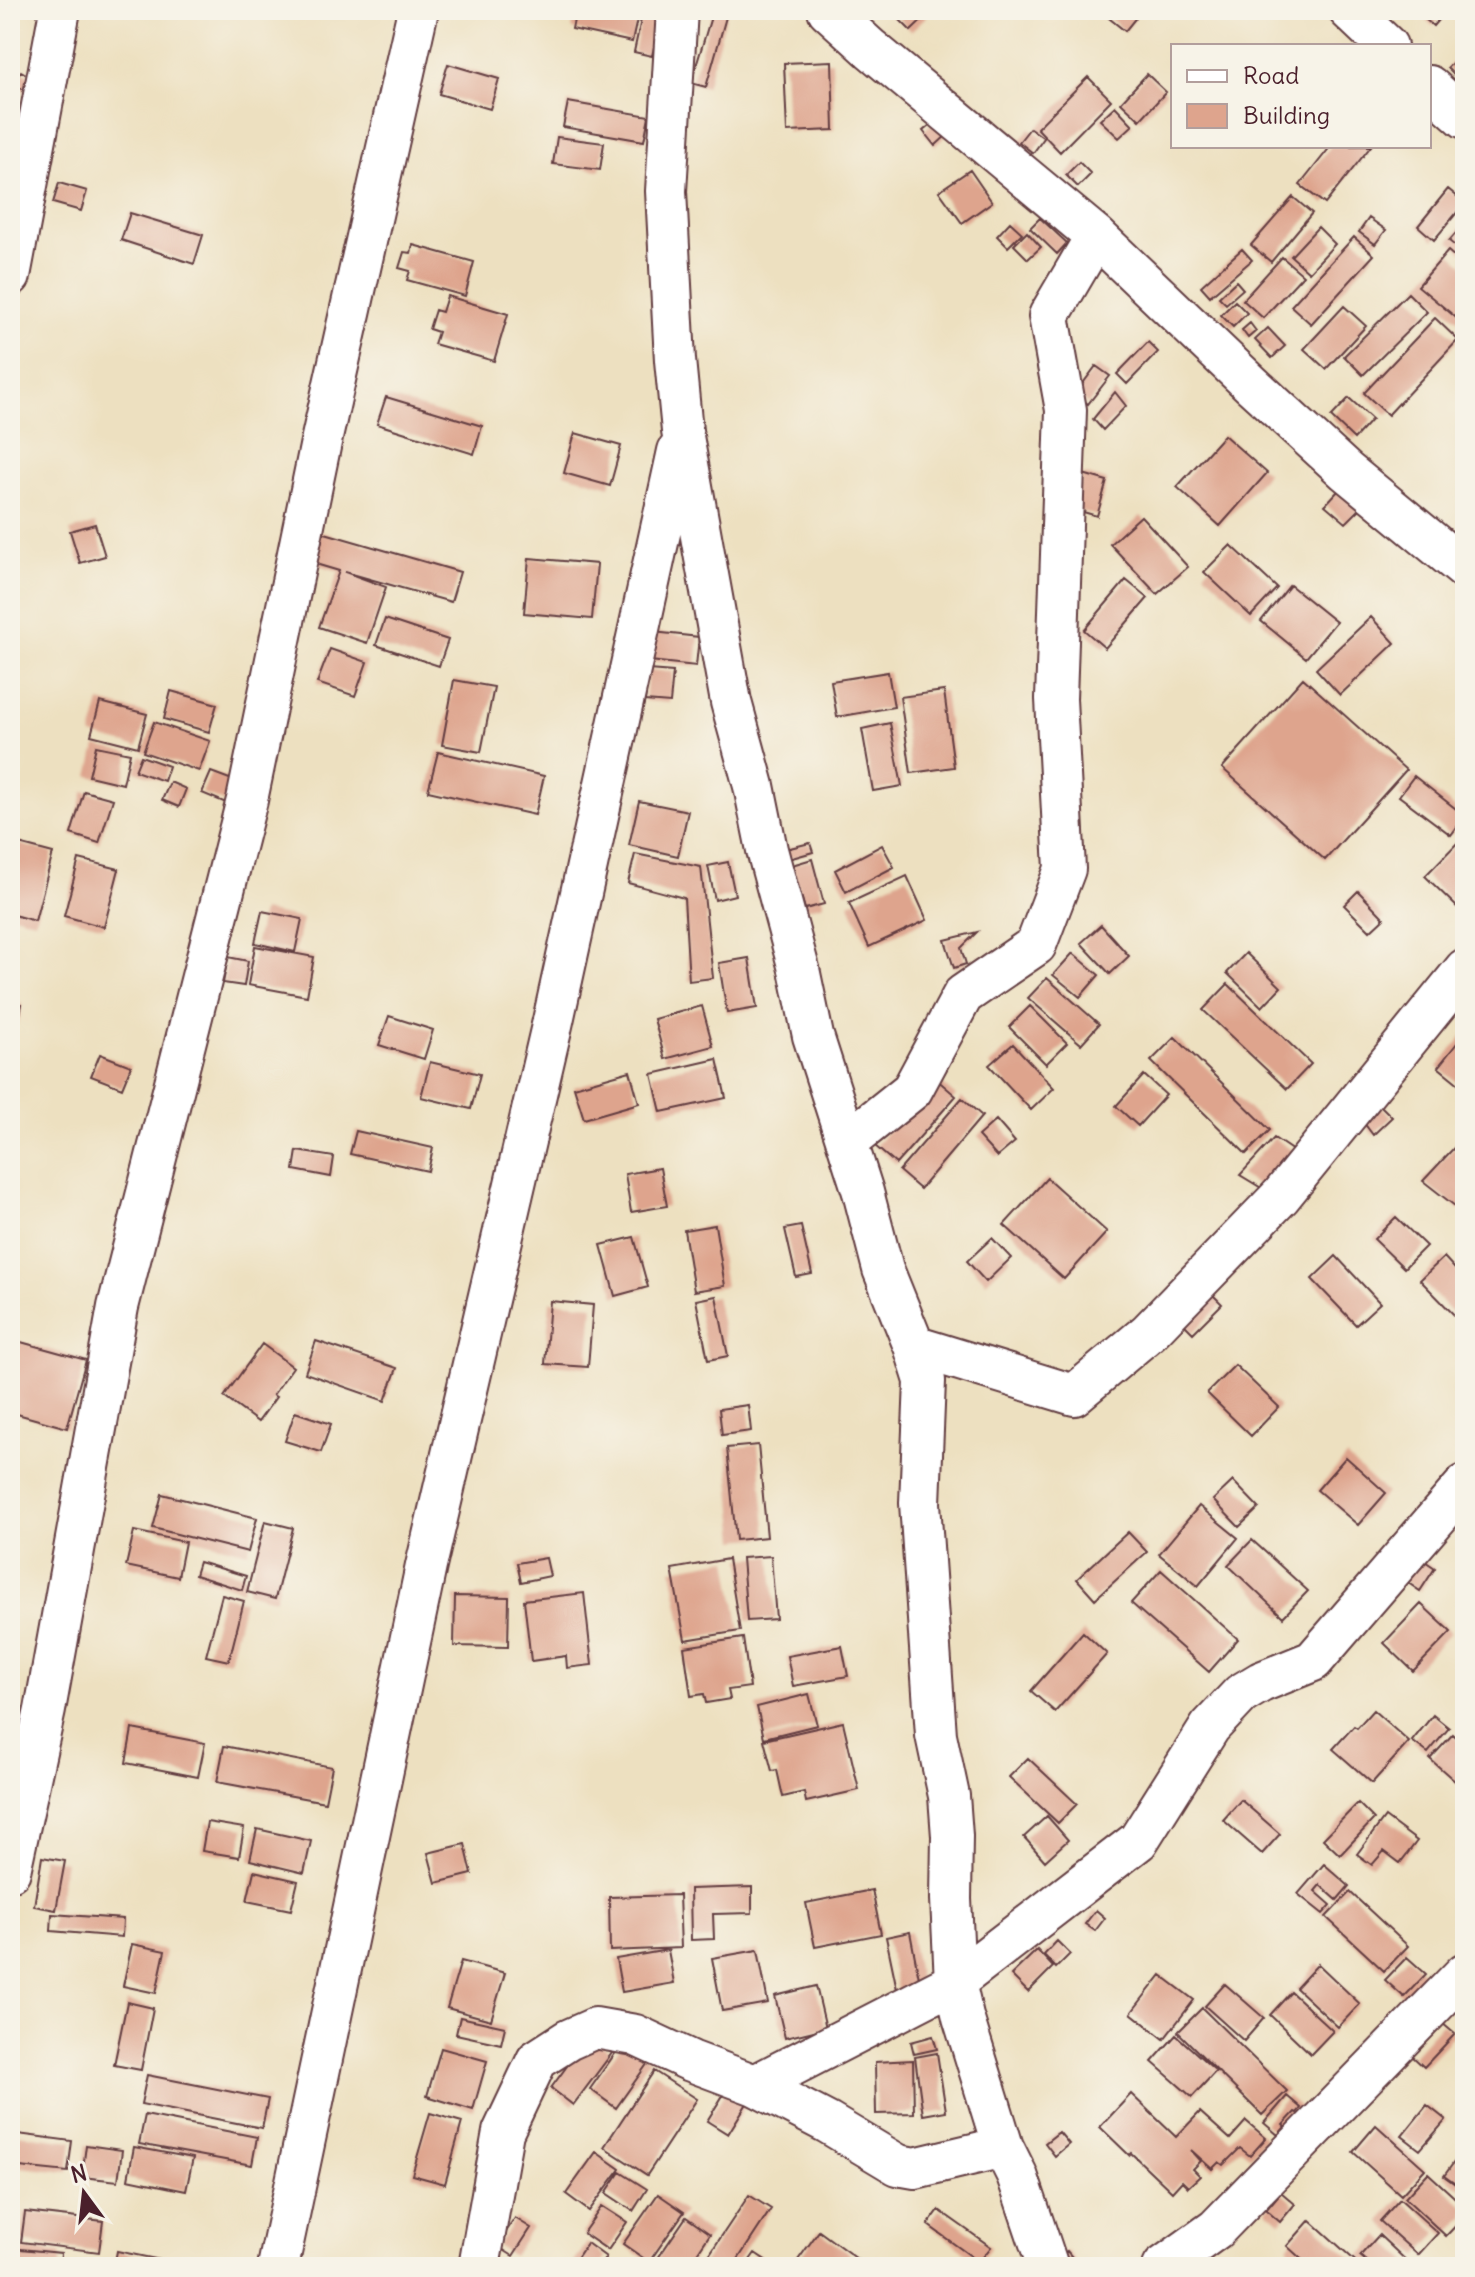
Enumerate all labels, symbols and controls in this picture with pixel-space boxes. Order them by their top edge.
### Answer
legend [1171,44,1431,148]
text: Road [1243,60,1299,90]
text: Building [1243,100,1330,130]
north arrow [44,2153,124,2233]
text: N [68,2158,90,2189]

